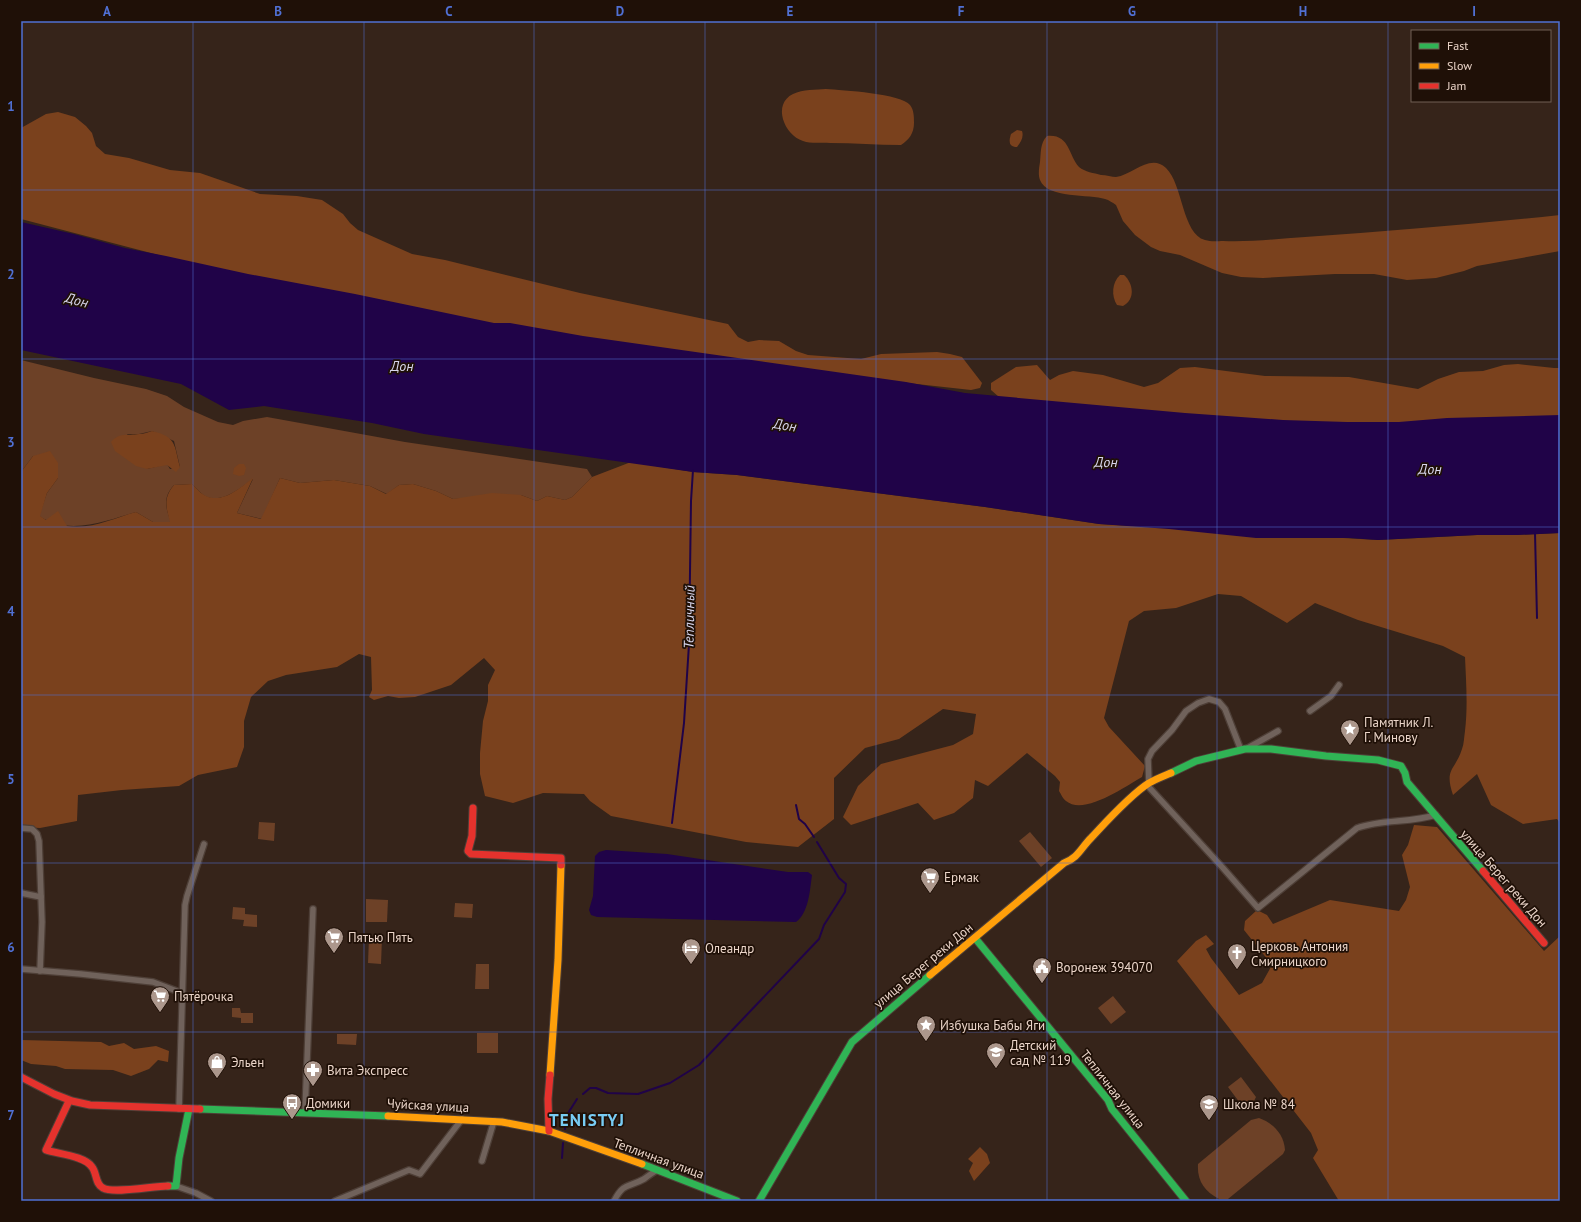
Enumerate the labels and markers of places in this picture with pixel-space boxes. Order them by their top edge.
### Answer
place label: Памятник Л. Г. Минову [1364,714,1434,746]
place icon: Памятник Л. Г. Минову [1339,718,1361,746]
supermarket icon: Ермак [919,866,941,894]
place label: Ермак [944,869,980,886]
supermarket icon: Пятью Пять [323,926,345,954]
place label: Пятью Пять [348,929,413,946]
hotel icon: Олеандр [680,937,702,965]
place label: Церковь Антония Смирницкого [1251,938,1348,970]
place label: Олеандр [705,940,754,957]
church icon: Церковь Антония Смирницкого [1226,942,1248,970]
public building icon: Воронеж 394070 [1031,956,1053,984]
place label: Воронеж 394070 [1056,959,1153,976]
supermarket icon: Пятёрочка [149,985,171,1013]
place label: Пятёрочка [174,988,233,1005]
place icon: Избушка Бабы Яги [915,1014,937,1042]
place label: Избушка Бабы Яги [940,1017,1045,1034]
place label: Детский сад № 119 [1010,1037,1071,1069]
school or university icon: Детский сад № 119 [985,1041,1007,1069]
shop icon: Эльен [206,1051,228,1079]
place label: Эльен [231,1054,264,1071]
pharmacy icon: Вита Экспресс [302,1059,324,1087]
place label: Вита Экспресс [327,1062,408,1079]
bus stop icon: Домики [281,1092,303,1120]
school or university icon: Школа № 84 [1198,1093,1220,1121]
place label: Домики [306,1095,350,1112]
place label: Школа № 84 [1223,1096,1295,1113]

